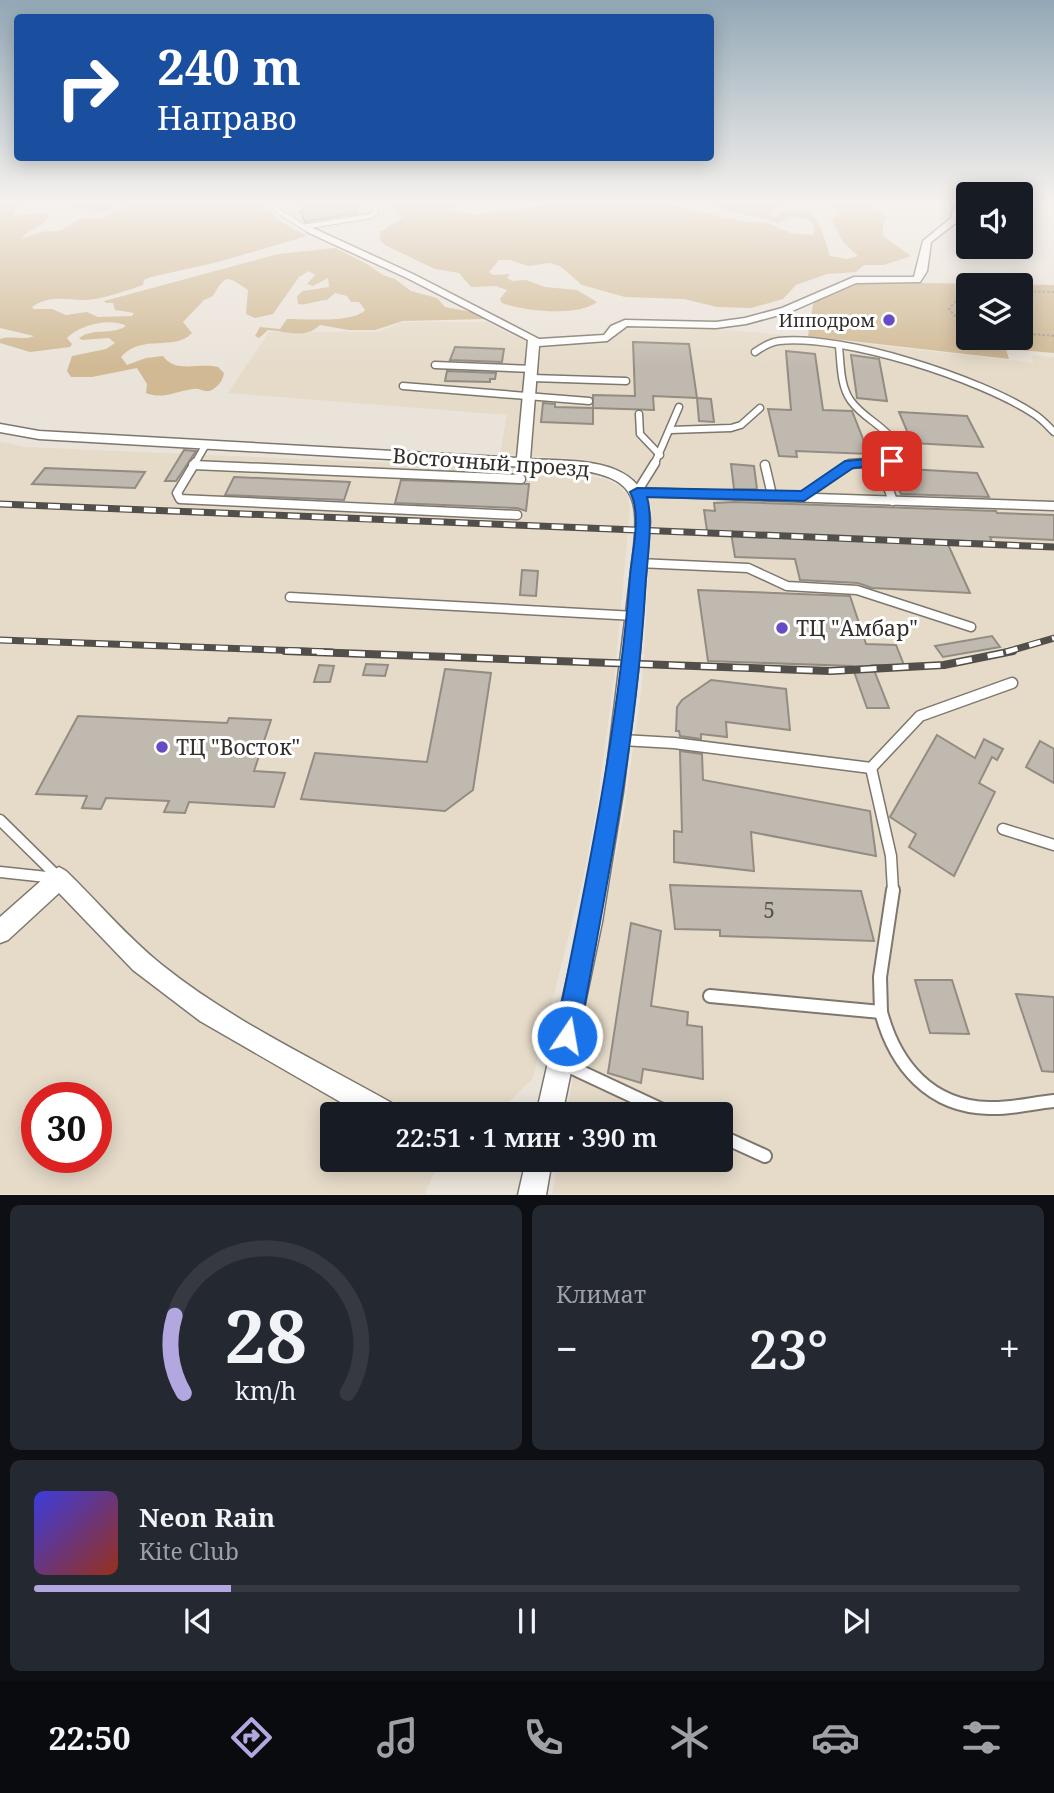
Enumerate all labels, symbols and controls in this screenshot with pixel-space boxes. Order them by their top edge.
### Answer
text: 240 m [157,33,301,99]
icon: right [42,42,133,133]
text: Направо [157,96,297,139]
map controls [956,182,1033,350]
button: sound [956,182,1033,259]
button: layers [956,273,1033,350]
place label: Ипподром [779,308,875,332]
marker: Ипподром [881,312,897,328]
pin [862,431,922,491]
street label: Восточный проезд [392,441,590,483]
icon: arrive [873,442,911,480]
place label: ТЦ "Амбар" [796,614,918,642]
marker: ТЦ "Амбар" [774,620,790,636]
place label: ТЦ "Восток" [176,733,300,761]
marker: ТЦ "Восток" [154,739,170,755]
house number: 5 [763,896,775,924]
position arrow [530,999,604,1073]
speed limit sign: 30 [21,1082,112,1173]
text: 22:51 · 1 мин · 390 m [395,1119,658,1155]
text: Климат [556,1278,646,1310]
text: 28 [225,1286,307,1385]
text: 23° [749,1313,828,1384]
text: − [556,1322,578,1374]
text: + [999,1322,1020,1374]
text: km/h [235,1373,297,1407]
text: Neon Rain [139,1499,275,1535]
text: Kite Club [139,1535,239,1567]
icon: previous [179,1602,217,1640]
icon: pause [508,1602,546,1640]
icon: next [837,1602,875,1640]
icon: directions [227,1713,276,1762]
icon: music [373,1713,422,1762]
icon: phone [519,1713,568,1762]
icon: climate [665,1713,714,1762]
icon: car [811,1713,860,1762]
icon: filters [957,1713,1006,1762]
text: 22:50 [48,1716,130,1759]

